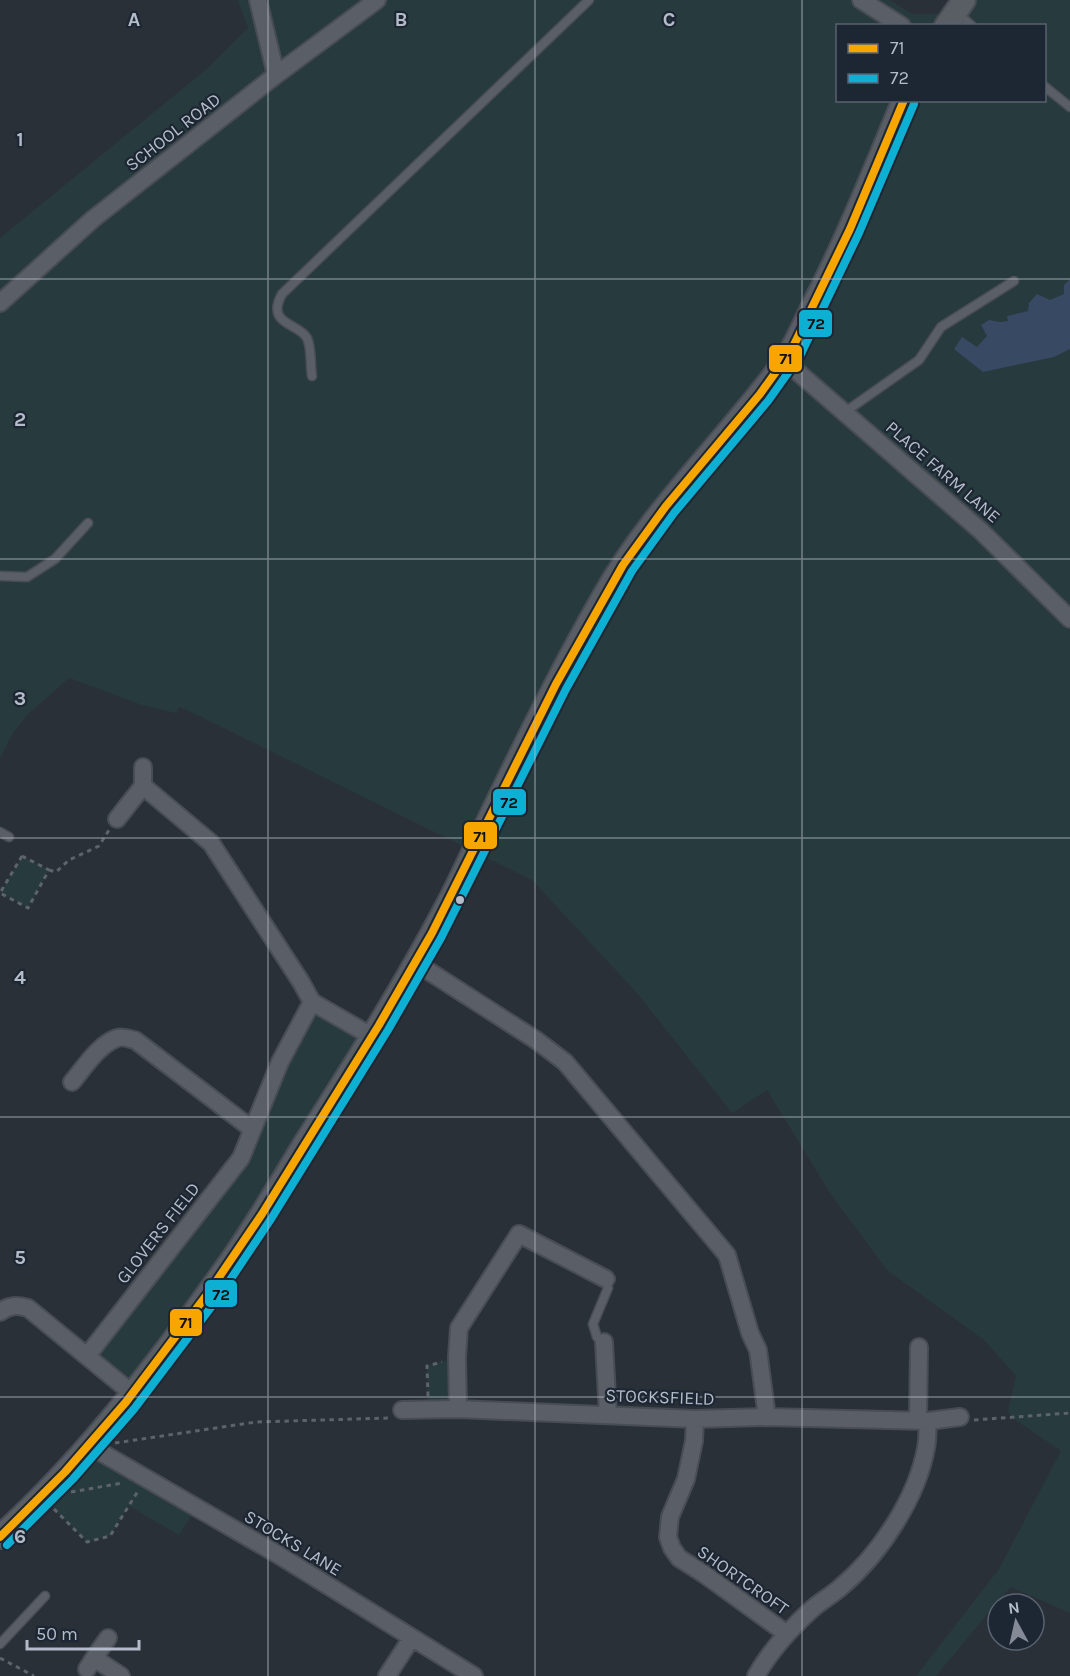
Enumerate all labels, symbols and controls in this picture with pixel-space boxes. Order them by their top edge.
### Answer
text: A [128,8,141,31]
text: B [395,8,407,31]
text: C [663,8,675,31]
legend [836,24,1046,102]
text: 71 [890,37,904,59]
text: 72 [890,67,909,89]
street label: SCHOOL ROAD [121,88,225,176]
text: 1 [16,128,24,151]
line badge: 72 [798,309,833,338]
text: 72 [807,314,825,333]
line badge: 71 [768,344,803,373]
text: 71 [779,349,793,368]
text: 2 [14,408,26,431]
street label: PLACE FARM LANE [881,416,1005,528]
text: 3 [14,687,26,710]
line badge: 72 [492,788,527,816]
text: 72 [500,793,518,812]
line badge: 71 [463,821,498,850]
text: 71 [473,827,487,846]
unlabelled marker [454,894,466,906]
text: 4 [14,966,26,989]
street label: GLOVERS FIELD [112,1178,204,1288]
text: 5 [14,1246,26,1269]
line badge: 72 [204,1279,238,1308]
text: 72 [212,1285,230,1304]
line badge: 71 [169,1308,203,1337]
text: 71 [179,1313,193,1332]
street label: STOCKSFIELD [605,1384,715,1410]
street label: STOCKS LANE [240,1505,346,1581]
text: 6 [14,1525,26,1548]
street label: SHORTCROFT [693,1540,793,1620]
north arrow [986,1592,1046,1652]
text: N [1007,1597,1021,1618]
scale bar [27,1613,140,1651]
text: 50 m [36,1623,78,1645]

